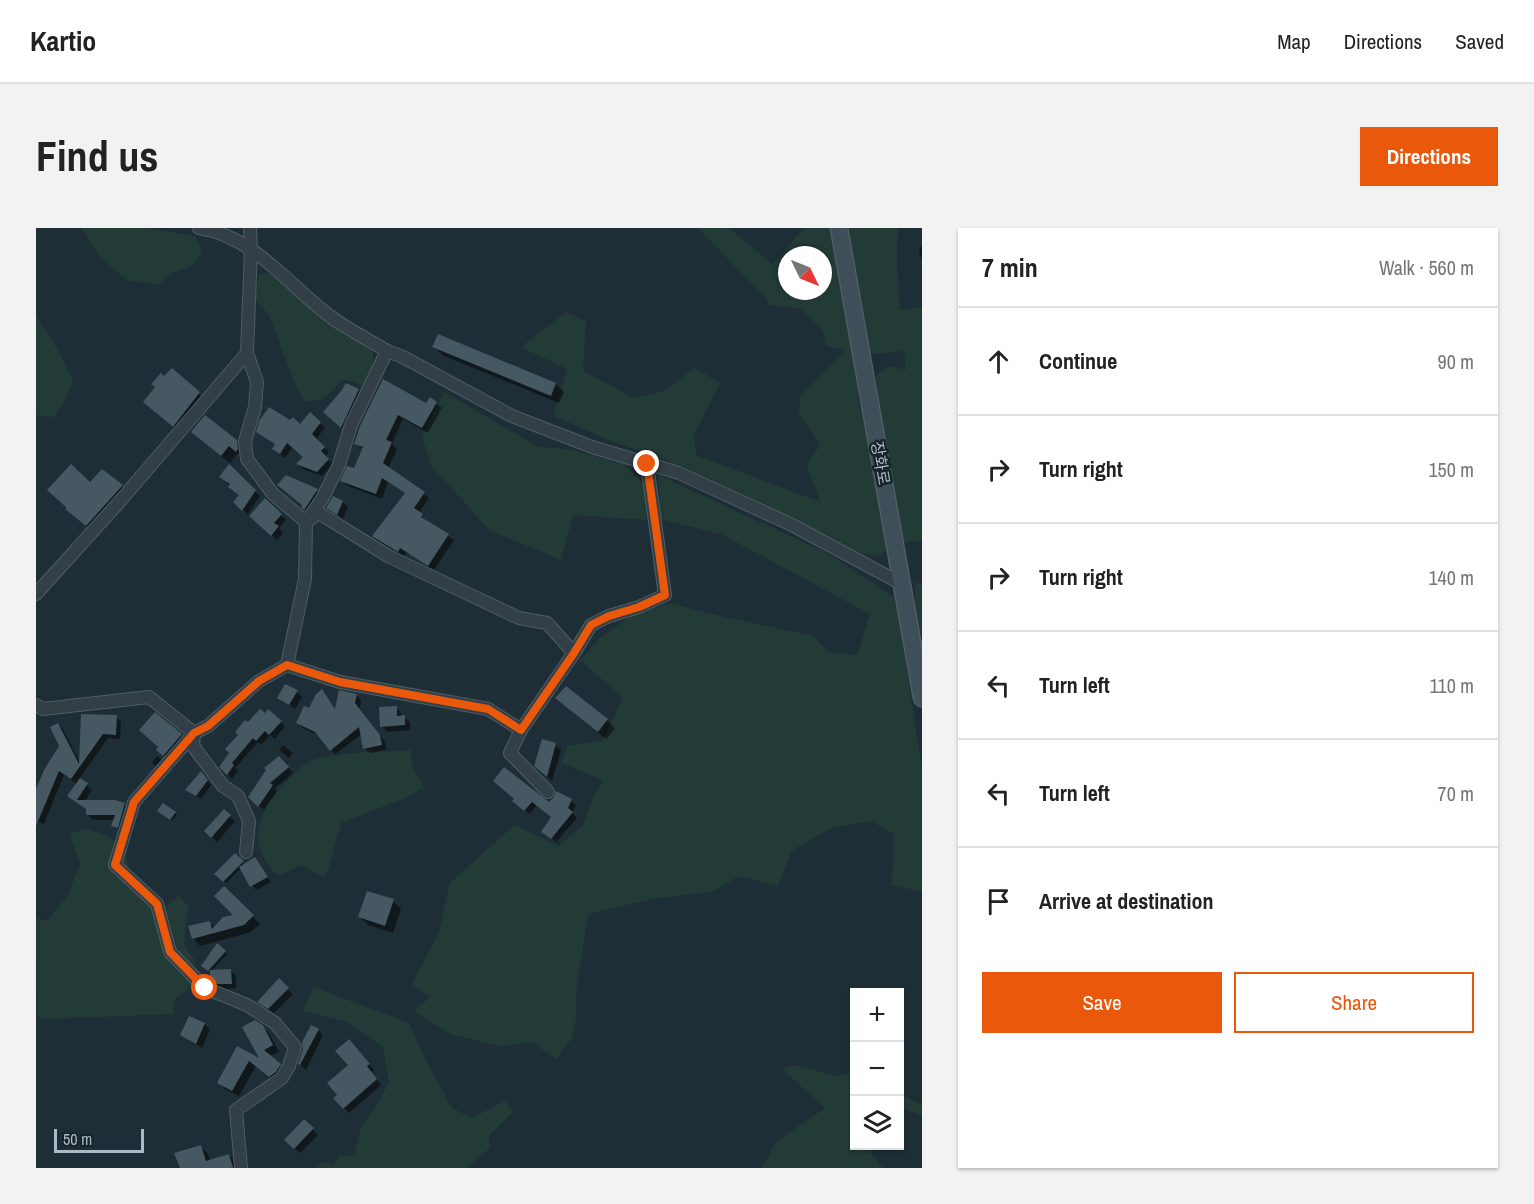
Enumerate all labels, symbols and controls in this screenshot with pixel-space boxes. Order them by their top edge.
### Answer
text: Kartio [30,22,96,60]
text: Map [1277,27,1311,56]
text: Directions [1344,27,1422,56]
text: Saved [1455,27,1504,56]
button: Directions [1360,127,1498,186]
text: Find us [36,128,158,184]
north arrow [778,246,832,300]
text: 7 min [982,250,1038,285]
text: Walk · 560 m [1379,254,1474,281]
icon: ahead [982,345,1015,378]
text: Continue [1039,346,1117,376]
text: 90 m [1438,348,1474,375]
street label: 장화로 [866,439,896,487]
route end [633,450,659,476]
icon: right [982,453,1015,486]
text: Turn right [1039,454,1123,484]
text: 150 m [1428,456,1474,483]
icon: right [982,561,1015,594]
text: Turn right [1039,562,1123,592]
text: 140 m [1428,564,1474,591]
icon: left [982,669,1015,702]
text: Turn left [1039,670,1110,700]
text: 110 m [1430,672,1474,699]
icon: left [982,777,1015,810]
text: Turn left [1039,778,1110,808]
text: 70 m [1438,780,1474,807]
icon: arrive [982,885,1015,918]
text: Arrive at destination [1039,886,1213,916]
button: Save [982,972,1222,1033]
button: Share [1234,972,1474,1033]
route start [191,974,217,1000]
map controls [850,988,904,1150]
button: + [850,988,904,1042]
button: − [850,1042,904,1096]
button: layers [850,1096,904,1150]
scale bar [54,1126,144,1154]
text: 50 m [63,1128,92,1150]

